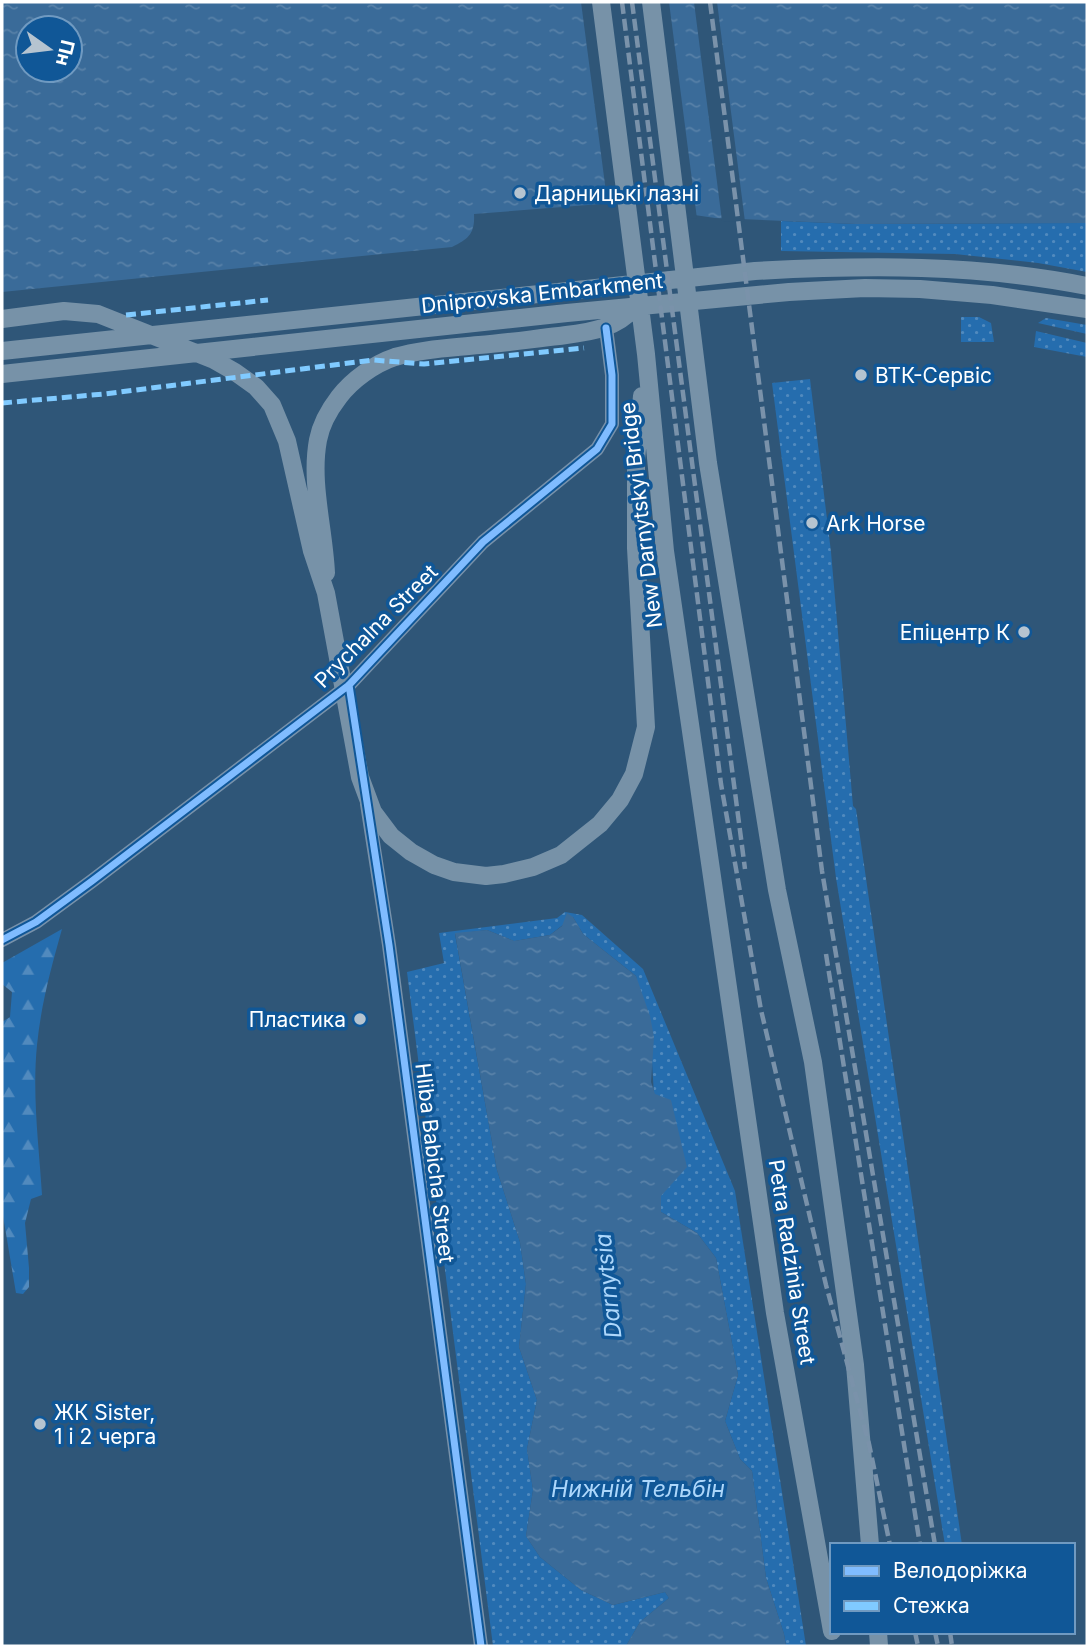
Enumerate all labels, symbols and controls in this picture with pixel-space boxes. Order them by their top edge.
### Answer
north arrow [14,14,84,84]
text: Пн [51,38,79,68]
place label: Дарницькі лазні [534,181,699,206]
marker: Дарницькі лазні [512,185,528,201]
street label: Dniprovska Embarkment [420,268,664,318]
place label: ВТК-Сервіс [875,363,992,388]
marker: ВТК-Сервіс [853,367,869,383]
street label: New Darnytskyi Bridge [615,401,667,629]
place label: Ark Horse [826,511,926,536]
marker: Ark Horse [804,515,820,531]
street label: Prychalna Street [309,559,443,693]
place label: Епіцентр К [900,620,1010,645]
marker: Епіцентр К [1016,624,1032,640]
place label: Пластика [249,1007,346,1032]
marker: Пластика [352,1011,368,1027]
street label: Hliba Babicha Street [410,1062,460,1265]
street label: Petra Radzinia Street [763,1158,821,1366]
water label: Darnytsia [589,1232,627,1340]
place label: ЖК Sister, 1 і 2 черга [54,1400,156,1449]
marker: ЖК Sister, 1 і 2 черга [32,1416,48,1432]
water label: Нижній Тельбін [551,1475,725,1503]
legend [830,1543,1075,1634]
text: Велодоріжка [893,1558,1028,1583]
text: Стежка [893,1593,970,1618]

